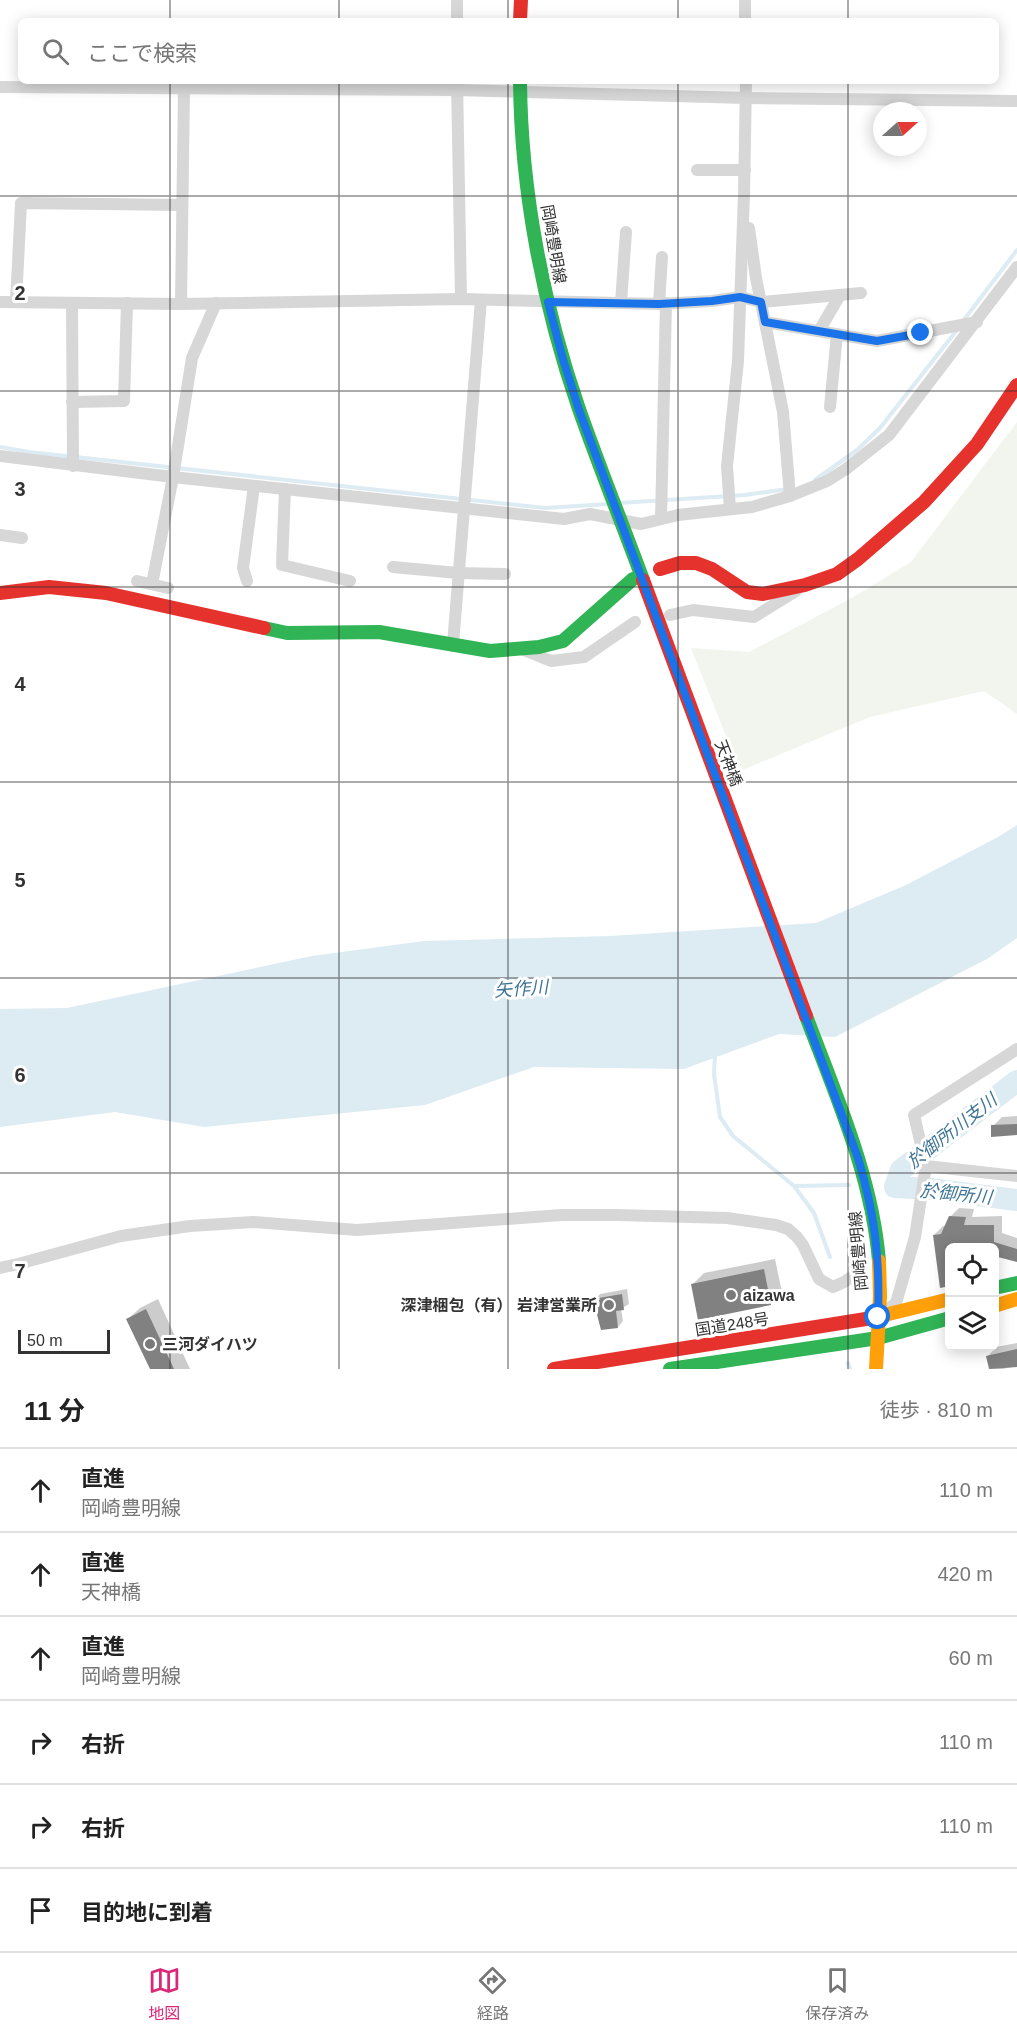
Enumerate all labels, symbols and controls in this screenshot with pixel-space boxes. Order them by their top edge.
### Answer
search box [18,18,999,84]
icon: search [39,35,72,68]
text: ここで検索 [87,41,197,66]
north arrow [873,102,927,156]
street label: 岡崎豊明線 [538,203,569,285]
text: 2 [14,282,26,304]
route end [907,319,933,345]
text: 3 [14,478,26,500]
text: 4 [14,673,26,695]
street label: 天神橋 [712,738,745,789]
text: 5 [14,869,26,891]
water label: 矢作川 [493,977,551,1001]
text: 6 [14,1064,26,1086]
water label: 於御所川支川 [903,1089,1002,1172]
water label: 於御所川 [919,1180,995,1208]
street label: 岡崎豊明線 [847,1210,870,1292]
map controls [945,1243,999,1351]
button: locate [945,1243,999,1297]
text: 7 [14,1260,26,1282]
place label: aizawa [743,1287,795,1304]
marker: aizawa [724,1288,738,1302]
place label: 深津梱包（有） 岩津営業所 [401,1297,597,1314]
button: layers [945,1297,999,1351]
marker: 深津梱包（有） 岩津営業所 [602,1298,616,1312]
route start [864,1303,890,1329]
street label: 国道248号 [694,1310,770,1339]
scale bar [18,1327,110,1354]
text: 50 m [27,1332,63,1349]
place label: 三河ダイハツ [162,1336,258,1353]
marker: 三河ダイハツ [143,1337,157,1351]
text: 11 分 [24,1396,85,1426]
text: 徒歩 · 810 m [880,1399,993,1421]
text: 直進 [81,1466,125,1491]
icon: ahead [24,1474,57,1507]
text: 110 m [939,1479,993,1501]
text: 岡崎豊明線 [81,1497,181,1519]
text: 直進 [81,1550,125,1575]
icon: ahead [24,1558,57,1591]
text: 420 m [937,1563,993,1585]
text: 天神橋 [81,1581,141,1603]
text: 直進 [81,1634,125,1659]
icon: ahead [24,1642,57,1675]
text: 60 m [949,1647,993,1669]
text: 岡崎豊明線 [81,1665,181,1687]
icon: right [24,1726,57,1759]
text: 110 m [939,1731,993,1753]
text: 右折 [81,1732,125,1757]
icon: right [24,1810,57,1843]
text: 110 m [939,1815,993,1837]
text: 右折 [81,1816,125,1841]
icon: arrive [24,1894,57,1927]
text: 目的地に到着 [81,1900,213,1925]
tab: 地図 [148,1964,181,2024]
tab: 経路 [476,1964,509,2024]
tab: 保存済み [805,1964,869,2024]

